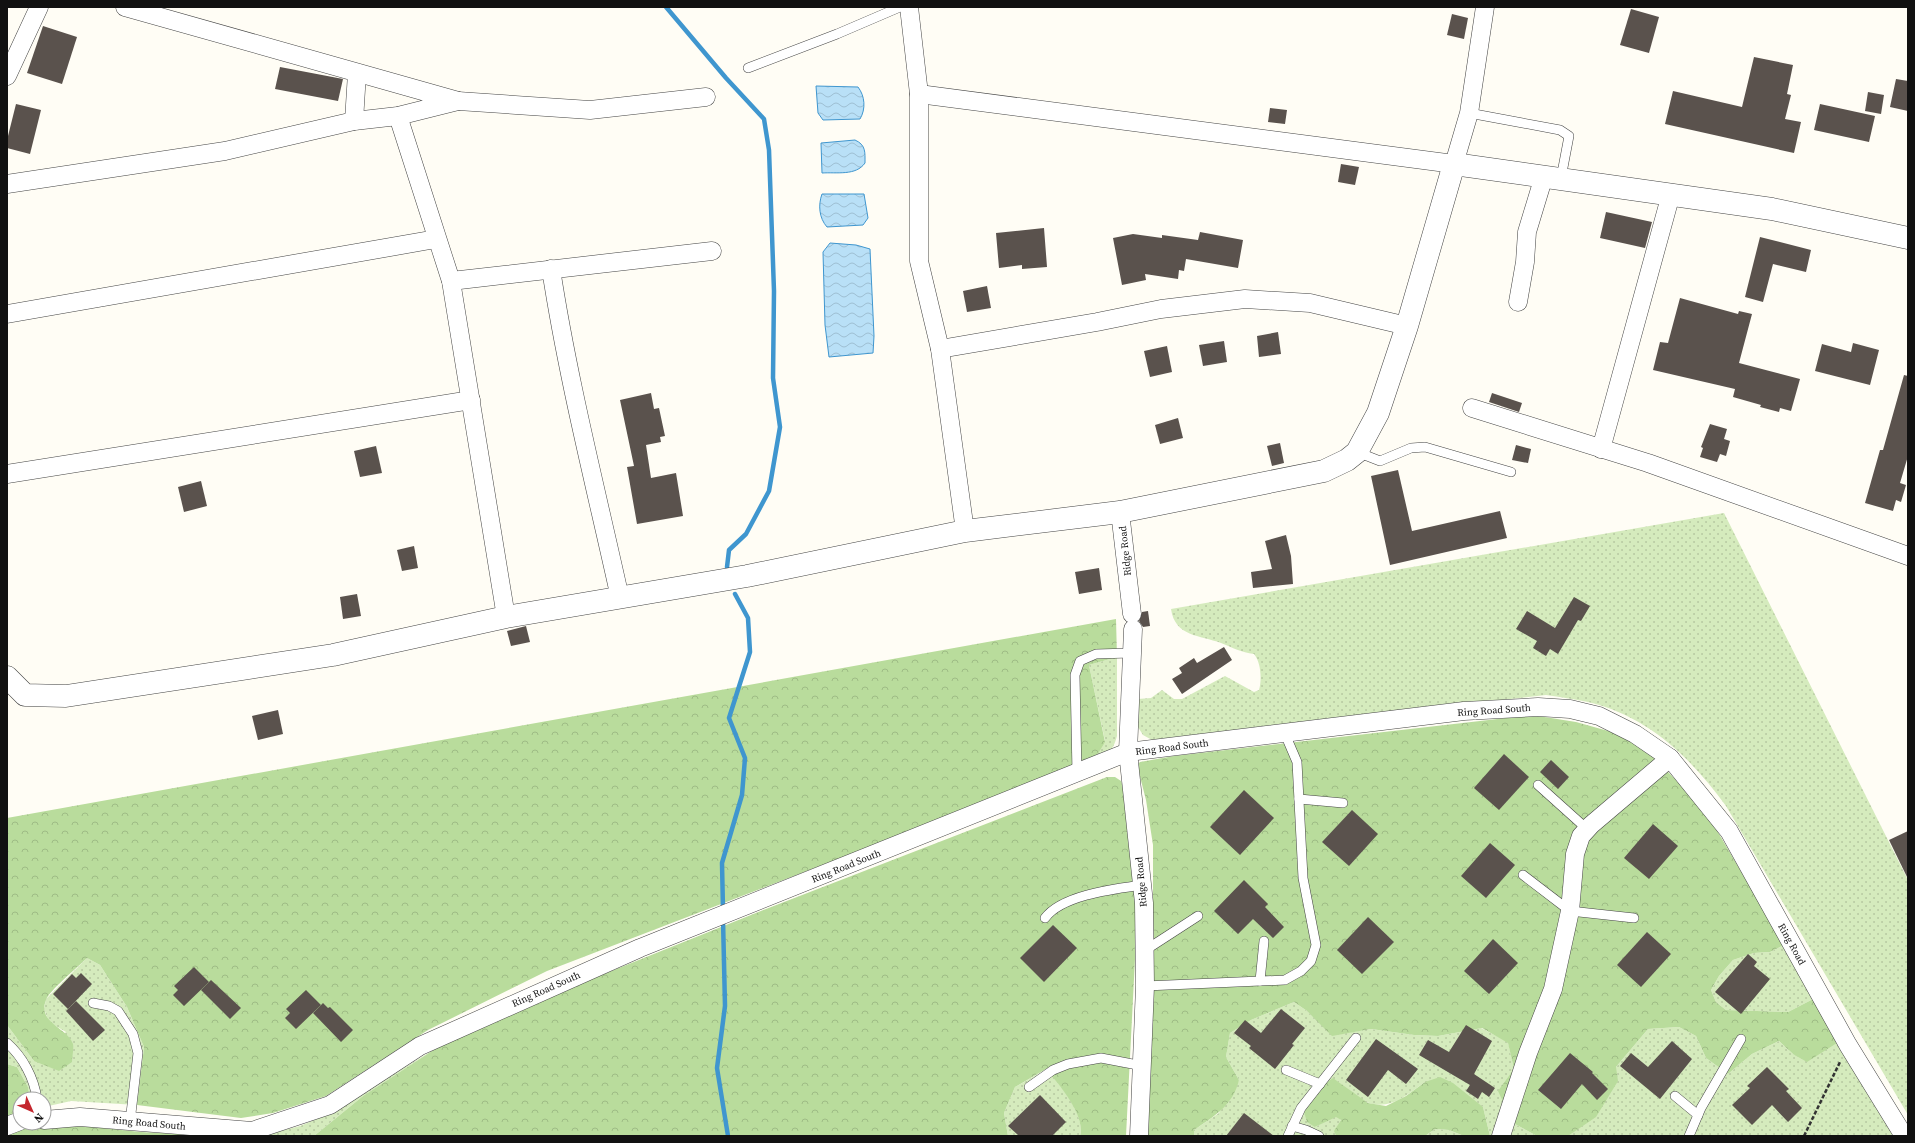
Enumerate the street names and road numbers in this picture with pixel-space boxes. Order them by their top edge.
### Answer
street label: Ridge Road [1116,525,1134,577]
street label: Ring Road South [1457,701,1531,719]
street label: Ring Road South [1135,736,1209,758]
street label: Ring Road South [809,846,883,886]
street label: Ridge Road [1132,856,1150,908]
street label: Ring Road [1775,921,1809,967]
street label: Ring Road South [510,968,582,1010]
street label: Ring Road South [112,1113,186,1133]

